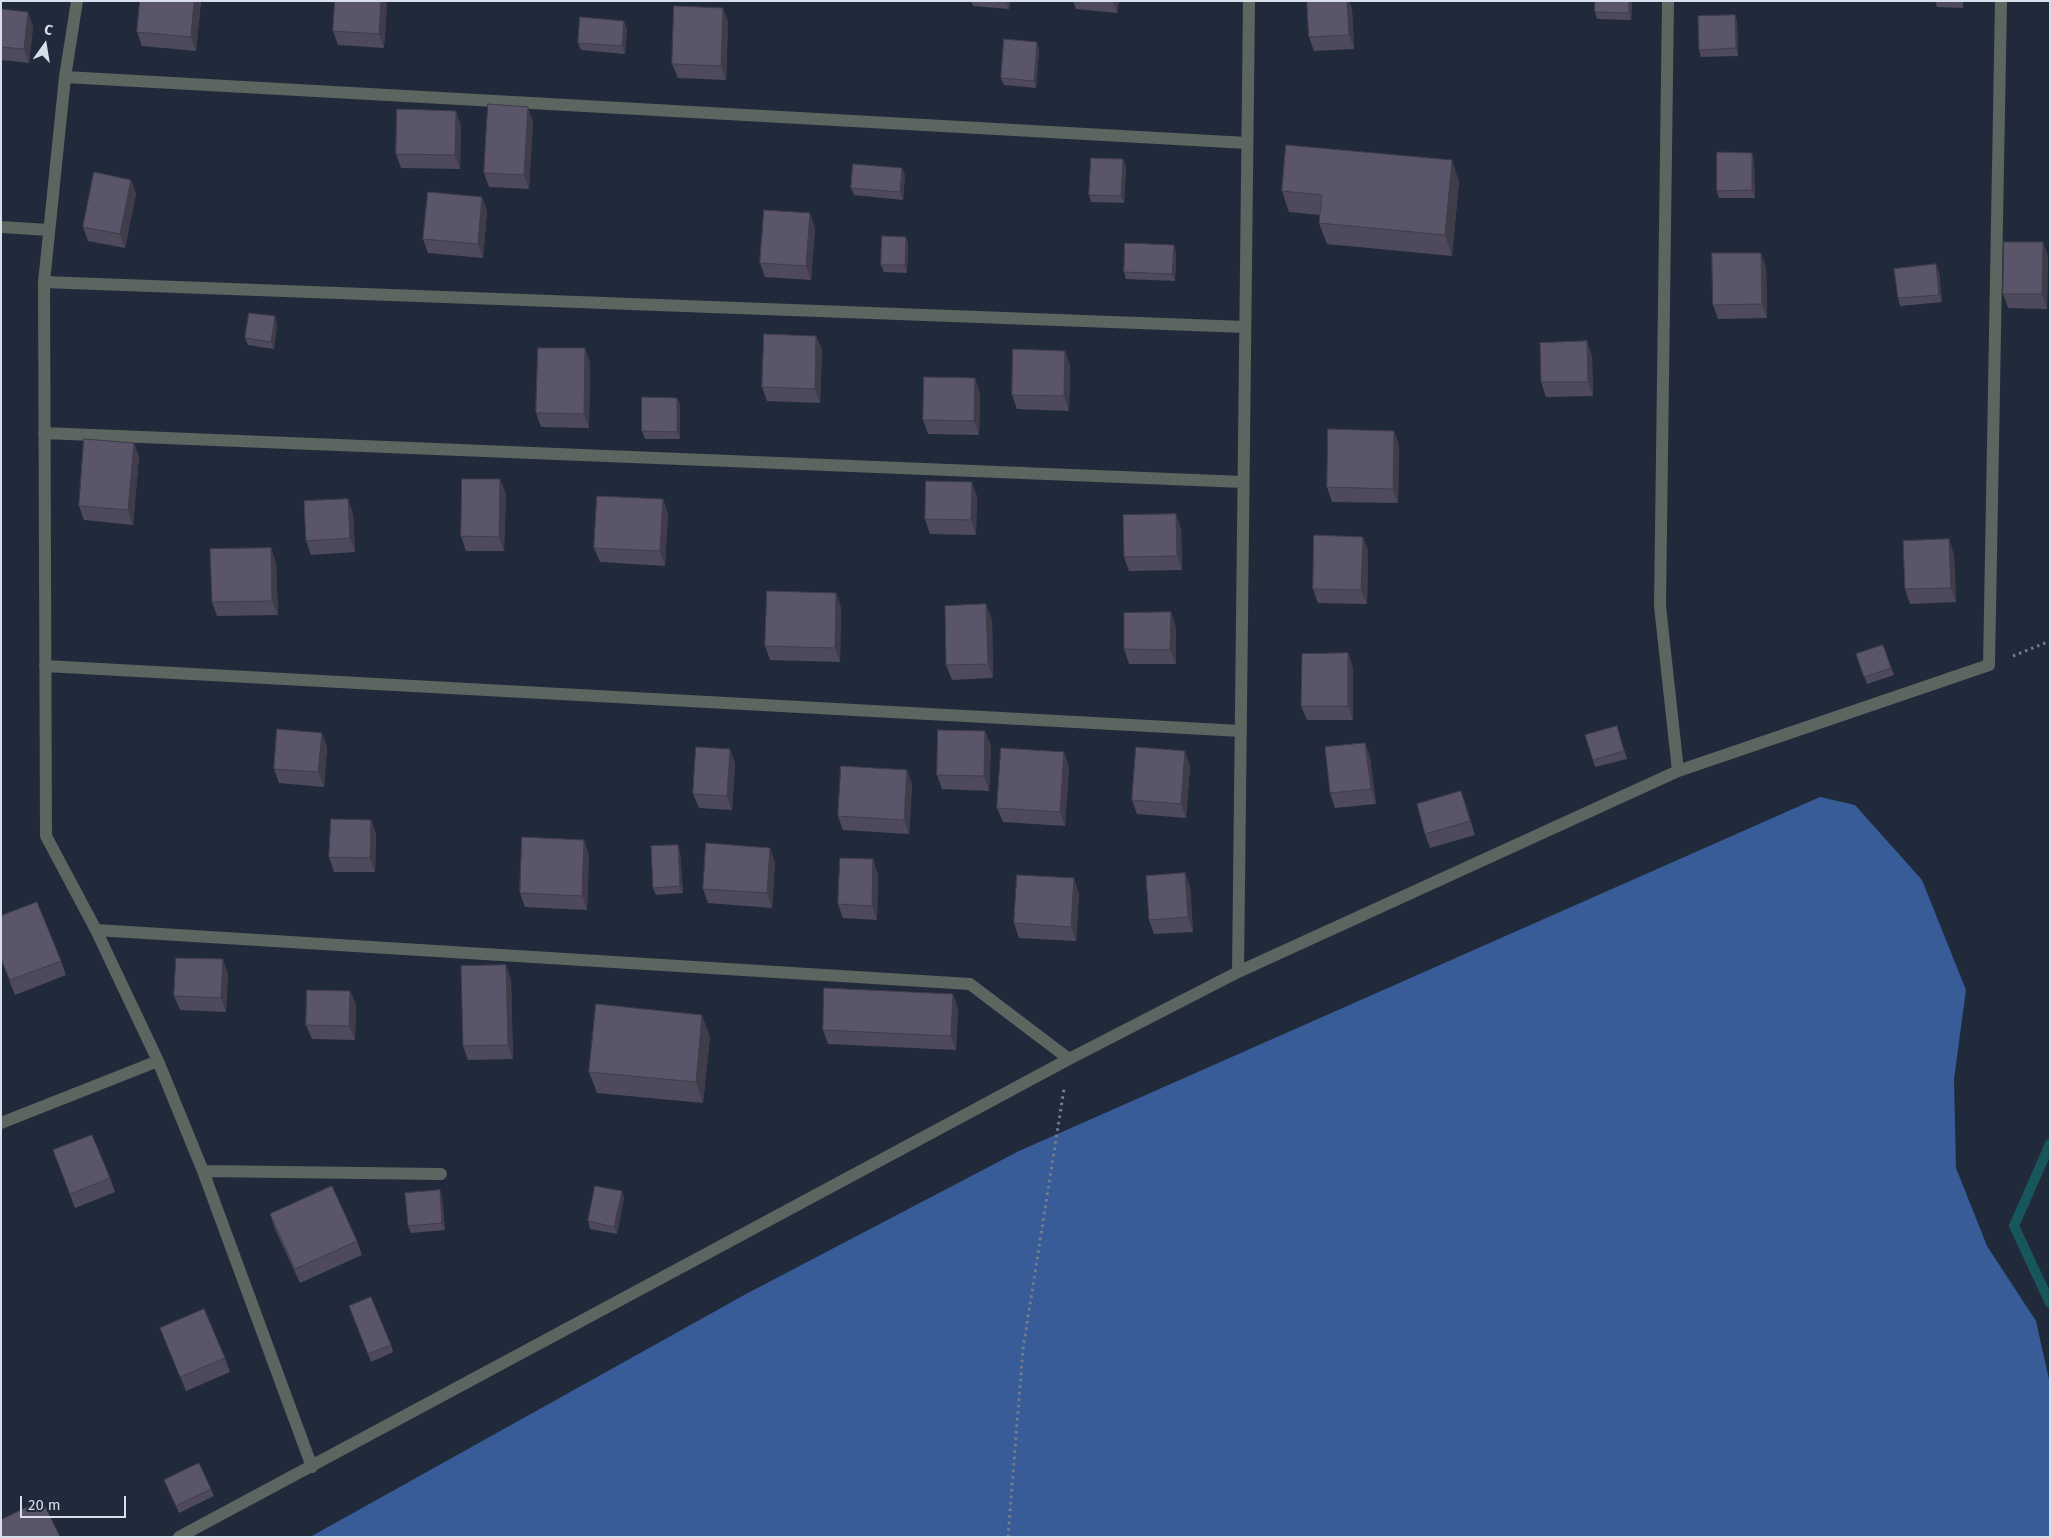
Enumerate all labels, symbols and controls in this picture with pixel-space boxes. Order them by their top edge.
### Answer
north arrow [20,20,70,70]
text: С [43,21,54,39]
scale bar [22,1486,129,1518]
text: 20 m [28,1496,61,1514]

